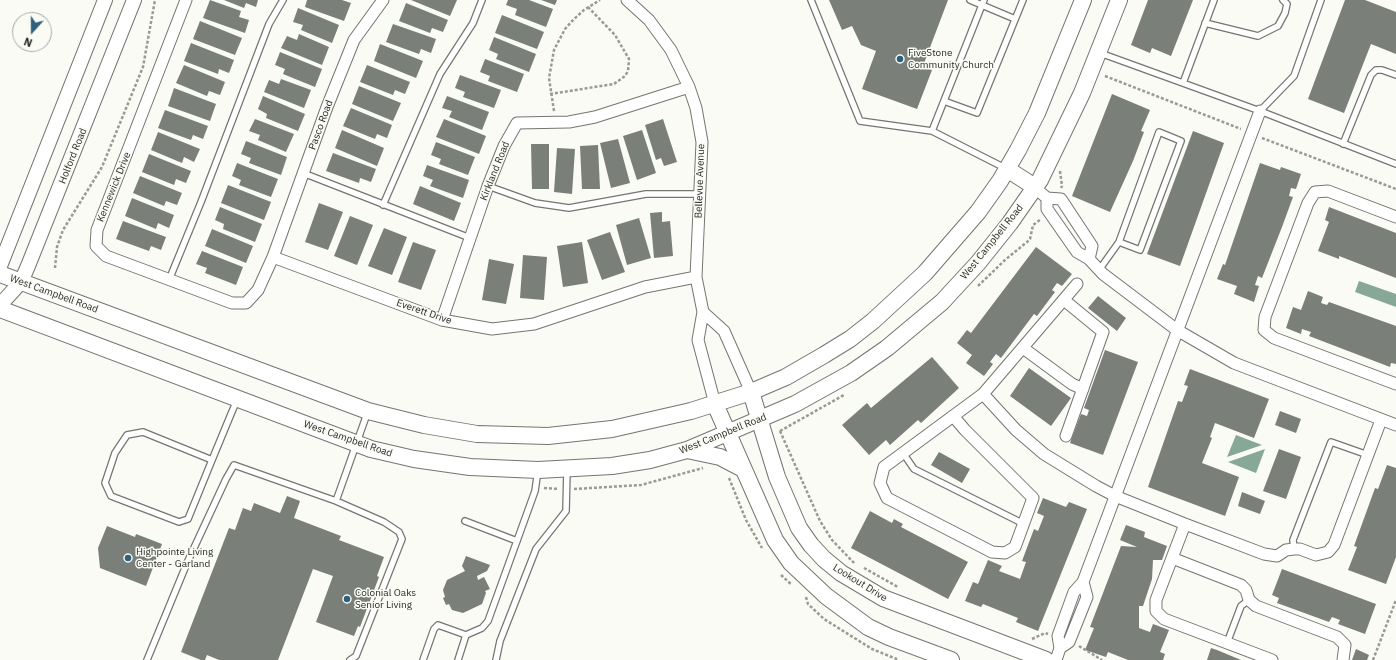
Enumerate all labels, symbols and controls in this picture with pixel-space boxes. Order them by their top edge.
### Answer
north arrow [12,12,52,52]
text: N [22,34,34,50]
place label: FiveStone Community Church [908,47,994,70]
marker: FiveStone Community Church [895,54,905,64]
street label: Pasco Road [306,98,336,152]
street label: Holford Road [56,126,90,186]
street label: Kirkland Road [478,140,512,202]
street label: Bellevue Avenue [693,143,707,219]
street label: Kennewick Drive [94,150,134,224]
street label: West Campbell Road [958,202,1026,282]
street label: West Campbell Road [8,272,100,316]
street label: Everett Drive [395,297,453,327]
street label: West Campbell Road [678,411,768,457]
street label: West Campbell Road [302,418,394,460]
place label: Highpointe Living Center - Garland [136,546,213,570]
marker: Highpointe Living Center - Garland [123,553,133,563]
street label: Lookout Drive [831,562,889,604]
place label: Colonial Oaks Senior Living [355,587,416,610]
marker: Colonial Oaks Senior Living [342,594,352,604]

